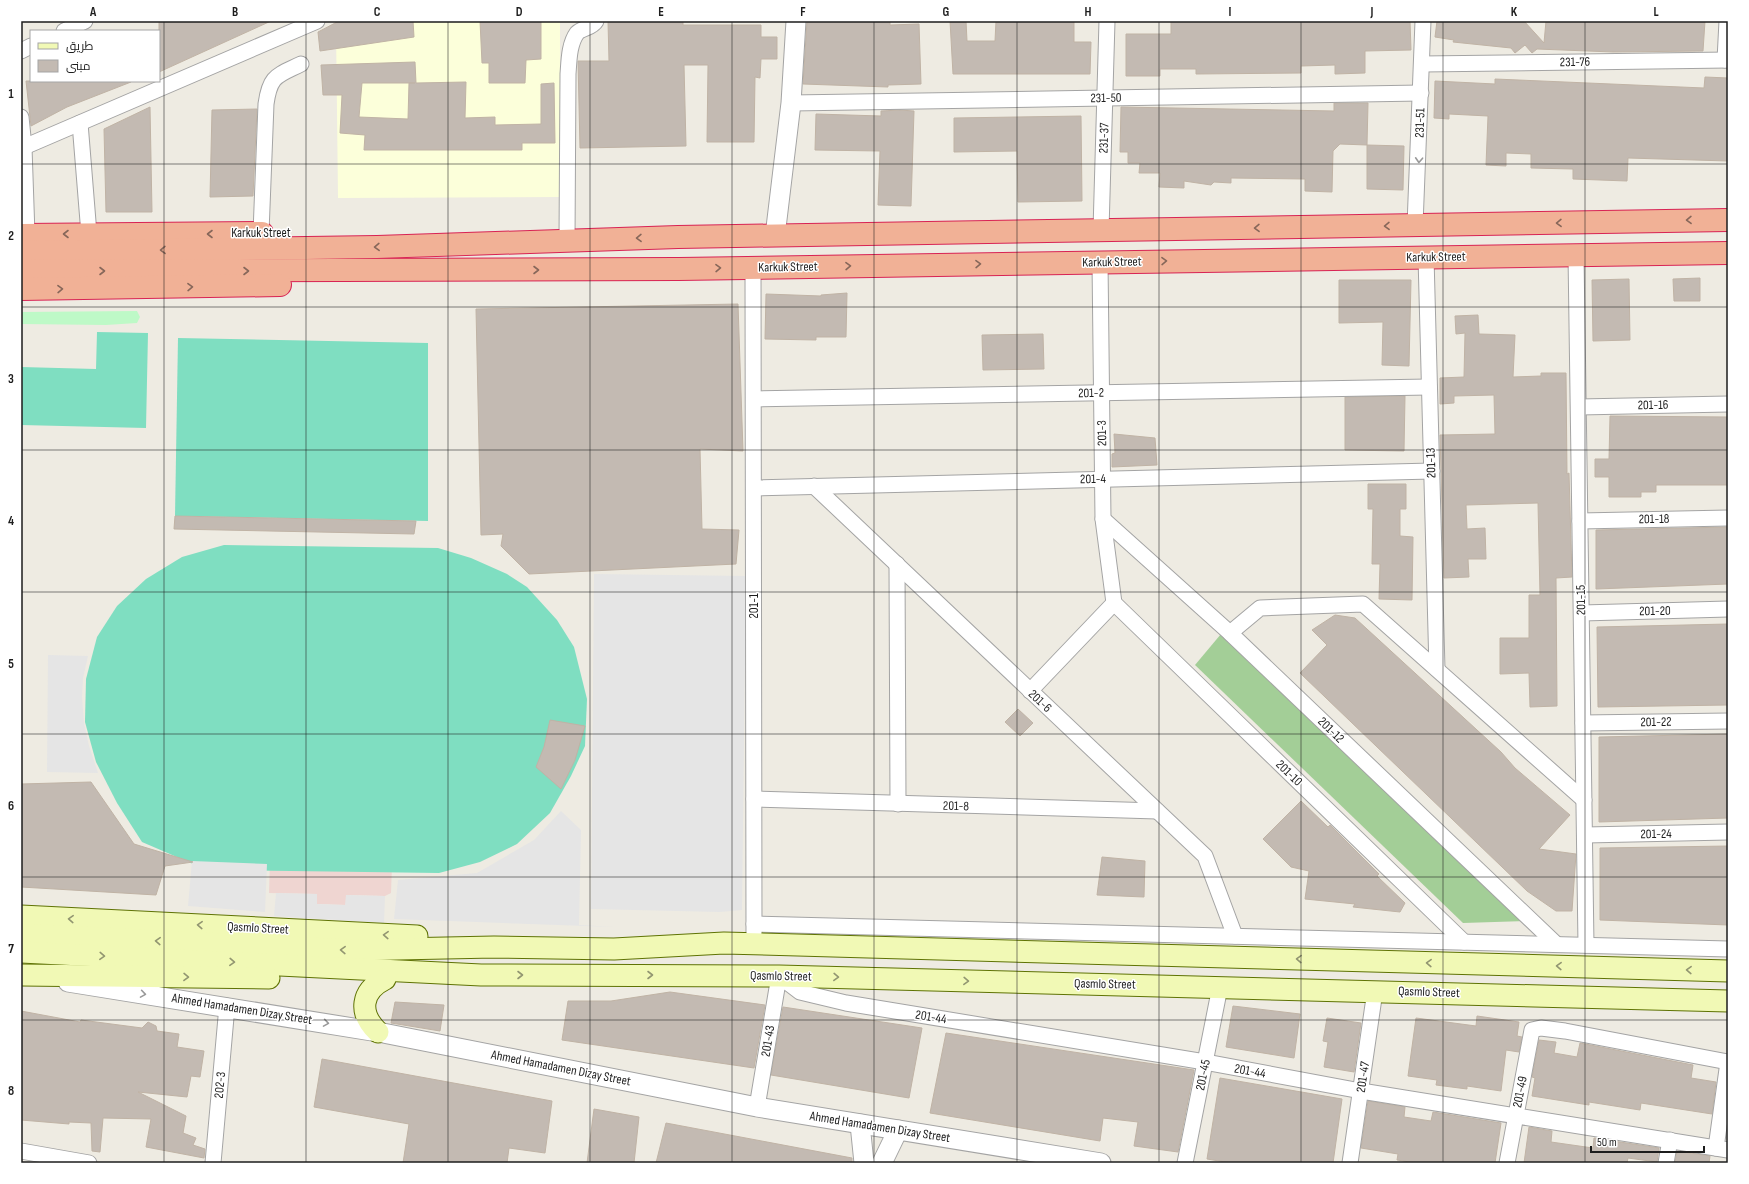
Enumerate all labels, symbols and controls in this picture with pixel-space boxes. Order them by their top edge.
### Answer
text: A [89,4,97,20]
text: B [232,4,238,20]
text: C [374,4,381,20]
text: D [516,4,523,20]
text: E [658,4,664,20]
text: F [800,4,806,20]
text: G [943,4,950,20]
text: H [1085,4,1092,20]
text: I [1229,4,1232,20]
text: J [1370,4,1374,20]
text: K [1511,4,1518,20]
text: L [1653,4,1659,20]
legend [30,30,160,82]
text: طريق [66,39,94,54]
street label: 231-76 [1560,54,1591,70]
text: مبنى [66,59,91,74]
text: 1 [8,86,14,102]
street label: 231-50 [1090,90,1122,106]
street label: 231-51 [1411,107,1429,138]
street label: 231-37 [1095,122,1113,154]
one-way arrow [1414,157,1423,163]
one-way arrow [1686,216,1692,225]
one-way arrow [1556,219,1562,227]
one-way arrow [1384,222,1390,230]
one-way arrow [1254,224,1260,232]
street label: Karkuk Street [231,225,291,241]
text: 2 [8,228,14,244]
one-way arrow [63,230,69,238]
one-way arrow [207,230,213,238]
one-way arrow [636,234,642,242]
one-way arrow [374,243,380,251]
one-way arrow [160,246,166,254]
street label: Karkuk Street [1406,248,1466,266]
street label: Karkuk Street [1082,253,1142,271]
one-way arrow [1161,257,1167,265]
street label: Karkuk Street [758,258,818,276]
one-way arrow [975,260,981,268]
one-way arrow [845,262,851,270]
one-way arrow [715,264,721,272]
one-way arrow [533,266,539,274]
one-way arrow [99,267,105,275]
one-way arrow [243,267,249,275]
one-way arrow [187,283,193,291]
one-way arrow [57,285,63,293]
text: 3 [8,371,14,387]
street label: 201-2 [1078,385,1104,401]
street label: 201-16 [1637,397,1669,413]
street label: 201-3 [1094,420,1110,446]
street label: 201-13 [1422,447,1440,479]
street label: 201-4 [1080,471,1107,487]
street label: 201-18 [1638,511,1670,527]
text: 4 [8,513,14,529]
street label: 201-15 [1573,585,1589,615]
street label: 201-1 [746,593,762,619]
street label: 201-20 [1639,603,1671,619]
text: 5 [8,656,14,672]
street label: 201-6 [1025,686,1055,716]
street label: 201-12 [1314,714,1348,746]
street label: 201-22 [1640,714,1672,730]
street label: 201-10 [1272,757,1306,790]
text: 6 [8,798,14,814]
street label: 201-8 [943,798,970,814]
street label: 201-24 [1640,826,1672,842]
one-way arrow [68,914,74,923]
street label: Qasmlo Street [227,918,289,938]
one-way arrow [197,921,203,930]
one-way arrow [383,930,389,939]
one-way arrow [155,936,161,945]
text: 7 [8,941,14,957]
one-way arrow [340,946,346,954]
one-way arrow [99,951,105,960]
one-way arrow [1296,955,1302,963]
one-way arrow [229,958,235,967]
one-way arrow [1426,959,1432,967]
one-way arrow [1556,962,1562,971]
one-way arrow [1686,966,1692,974]
street label: Qasmlo Street [750,967,812,985]
one-way arrow [517,971,523,979]
one-way arrow [647,971,653,979]
one-way arrow [183,973,189,981]
one-way arrow [833,973,839,981]
street label: Qasmlo Street [1074,975,1136,993]
one-way arrow [963,977,969,985]
street label: Qasmlo Street [1398,983,1460,1001]
one-way arrow [140,989,146,998]
street label: Ahmed Hamadamen Dizay Street [170,990,313,1028]
street label: 201-44 [914,1007,948,1027]
one-way arrow [323,1018,329,1027]
street label: 201-43 [758,1024,778,1058]
street label: Ahmed Hamadamen Dizay Street [489,1046,632,1089]
street label: 201-45 [1192,1058,1214,1092]
street label: 201-44 [1233,1060,1267,1082]
street label: 201-47 [1353,1060,1373,1093]
street label: 202-3 [211,1071,229,1099]
street label: 201-49 [1509,1075,1531,1109]
text: 8 [8,1083,14,1099]
street label: Ahmed Hamadamen Dizay Street [808,1108,951,1146]
scale bar [1591,1128,1704,1154]
text: 50 m [1597,1135,1617,1150]

